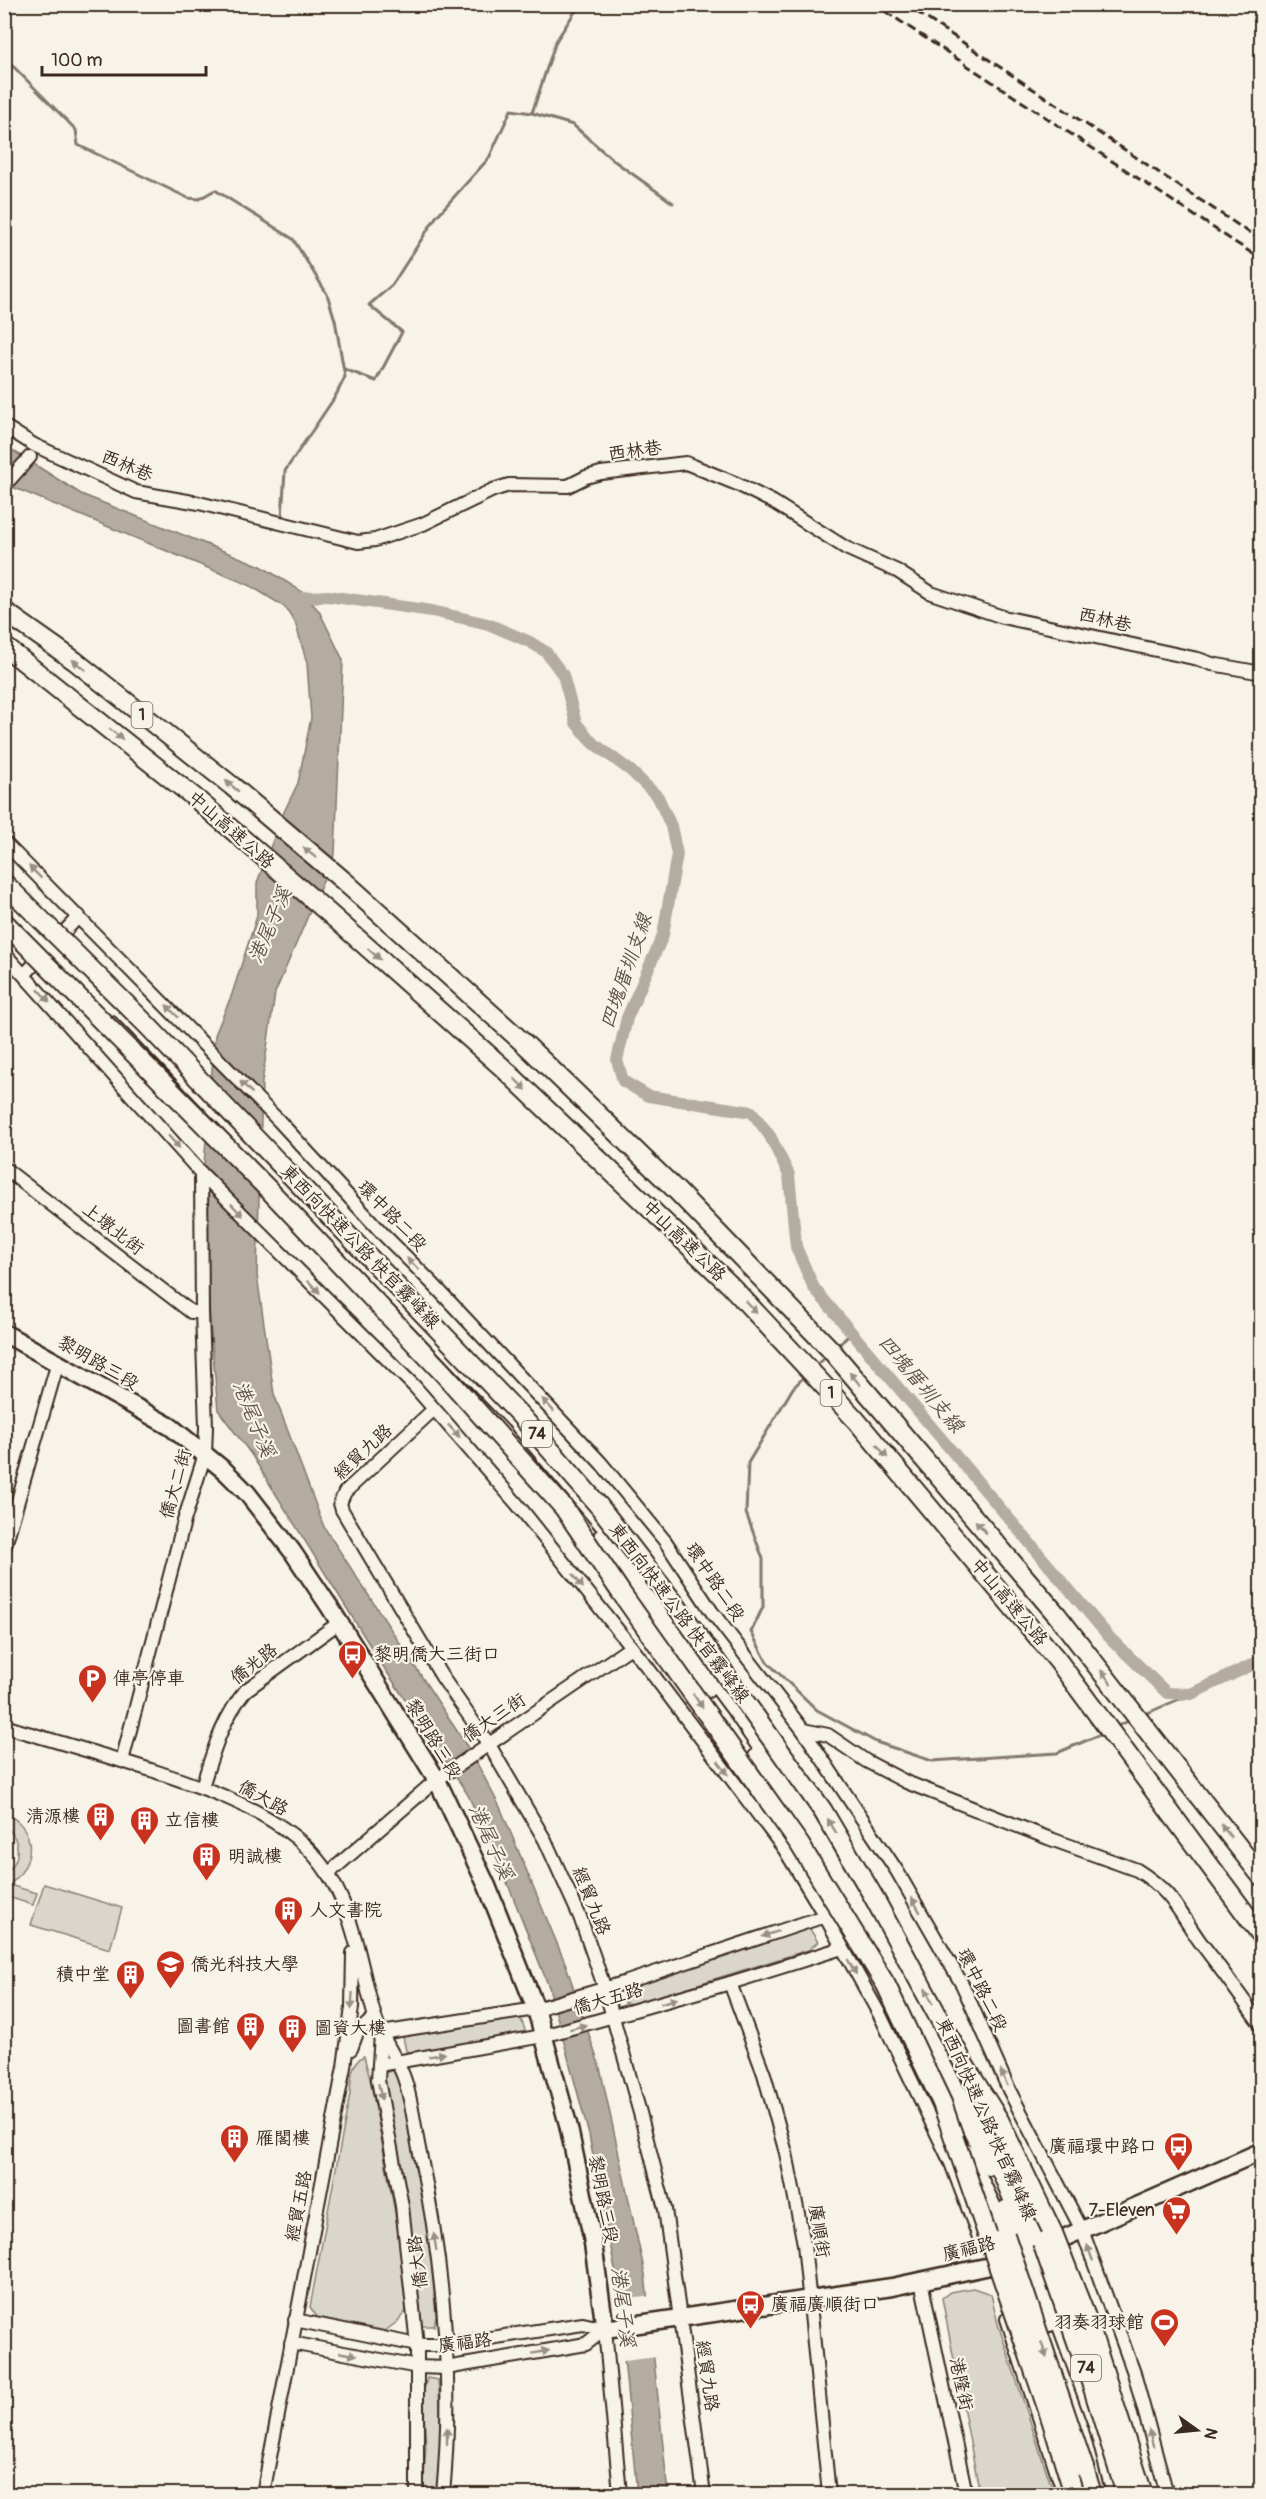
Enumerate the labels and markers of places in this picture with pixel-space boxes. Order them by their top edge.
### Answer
bus stop icon: 黎明僑大三街口 [337,1638,369,1680]
place label: 黎明僑大三街口 [374,1643,500,1666]
parking icon: 俥亭停車 [76,1662,108,1704]
place label: 俥亭停車 [113,1667,185,1690]
building icon: 清源樓 [85,1800,117,1842]
building icon: 立信樓 [128,1804,160,1846]
place label: 清源樓 [26,1805,80,1828]
place label: 立信樓 [165,1809,219,1832]
building icon: 明誠樓 [191,1840,223,1882]
place label: 明誠樓 [228,1845,282,1868]
building icon: 人文書院 [273,1894,305,1936]
place label: 人文書院 [310,1899,382,1922]
school or university icon: 僑光科技大學 [154,1948,186,1990]
place label: 僑光科技大學 [191,1953,299,1976]
building icon: 積中堂 [115,1958,147,2000]
place label: 積中堂 [56,1963,110,1986]
building icon: 圖書館 [235,2010,267,2052]
building icon: 圖資大樓 [277,2012,309,2054]
place label: 圖書館 [176,2015,230,2038]
place label: 圖資大樓 [314,2017,386,2040]
building icon: 雁閣樓 [219,2122,251,2164]
place label: 雁閣樓 [256,2127,310,2150]
bus stop icon: 廣福環中路口 [1162,2130,1194,2172]
place label: 廣福環中路口 [1049,2135,1157,2158]
supermarket icon: 7-Eleven [1160,2194,1192,2236]
place label: 7-Eleven [1088,2199,1155,2222]
bus stop icon: 廣福廣順街口 [734,2288,766,2330]
place label: 廣福廣順街口 [771,2293,879,2316]
sports icon: 羽奏羽球館 [1149,2306,1181,2348]
place label: 羽奏羽球館 [1054,2311,1144,2334]

